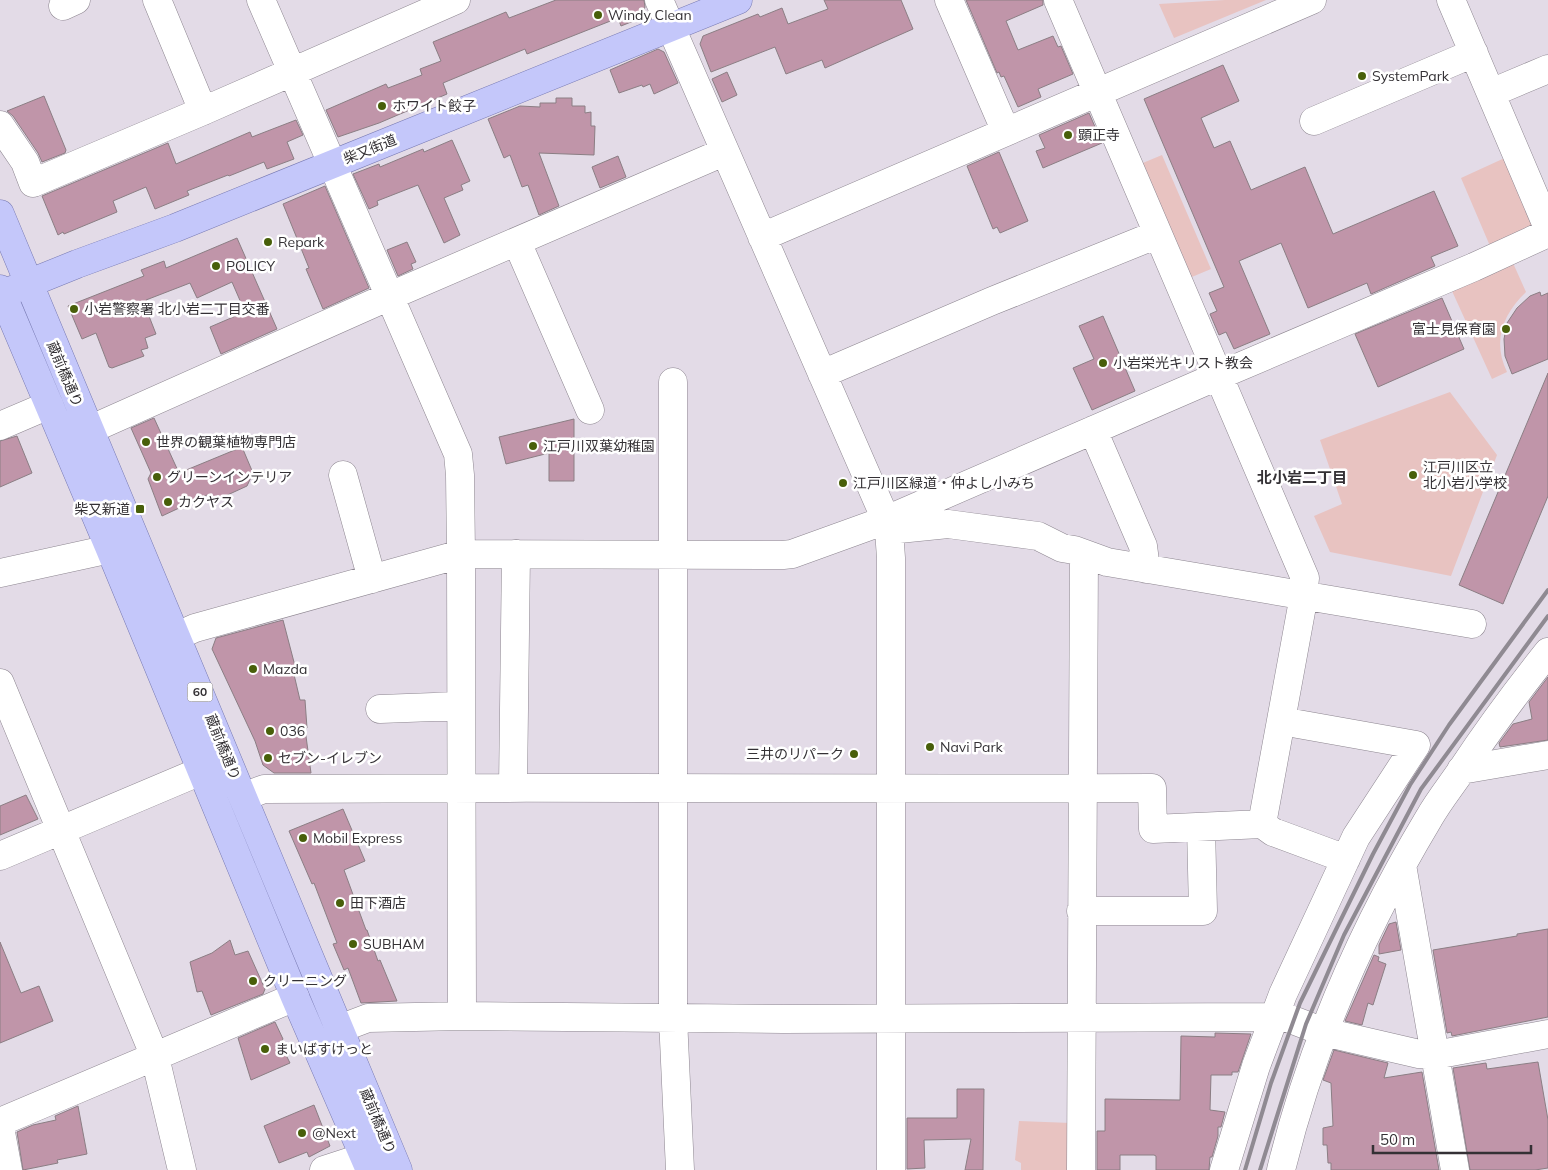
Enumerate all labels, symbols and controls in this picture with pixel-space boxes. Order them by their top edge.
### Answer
place label: Windy Clean [608,6,692,24]
marker: Windy Clean [592,9,604,21]
place label: SystemPark [1372,67,1450,85]
marker: SystemPark [1356,70,1368,82]
place label: ホワイト餃子 [392,97,476,115]
marker: ホワイト餃子 [376,100,388,112]
place label: 顕正寺 [1078,126,1120,144]
marker: 顕正寺 [1062,129,1074,141]
street label: 柴又街道 [341,130,399,168]
place label: Repark [278,233,325,251]
marker: Repark [262,236,274,248]
place label: POLICY [226,257,275,275]
marker: POLICY [210,260,222,272]
place label: 小岩警察署 北小岩二丁目交番 [84,300,270,318]
marker: 小岩警察署 北小岩二丁目交番 [68,303,80,315]
place label: 富士見保育園 [1412,320,1496,338]
marker: 富士見保育園 [1500,323,1512,335]
street label: 蔵前橋通り [43,338,87,410]
place label: 小岩栄光キリスト教会 [1113,354,1253,372]
marker: 小岩栄光キリスト教会 [1097,357,1109,369]
place label: 世界の観葉植物専門店 [156,433,296,451]
marker: 世界の観葉植物専門店 [140,436,152,448]
place label: 江戸川双葉幼稚園 [543,437,655,455]
marker: 江戸川双葉幼稚園 [527,440,539,452]
place label: 江戸川区立 北小岩小学校 [1423,458,1507,492]
place label: グリーンインテリア [167,468,292,486]
district label: 北小岩二丁目 [1257,468,1347,487]
marker: 江戸川区立 北小岩小学校 [1407,469,1419,481]
marker: グリーンインテリア [151,471,163,483]
place label: 江戸川区緑道・仲よし小みち [853,474,1035,492]
marker: 江戸川区緑道・仲よし小みち [837,477,849,489]
place label: カクヤス [178,493,234,511]
marker: カクヤス [162,496,174,508]
place label: 柴又新道 [74,500,130,518]
marker: 柴又新道 [134,503,146,515]
place label: Mazda [263,660,307,678]
marker: Mazda [247,663,259,675]
road number: 60 [188,682,212,702]
street label: 蔵前橋通り [202,711,244,783]
place label: 036 [280,722,305,740]
marker: 036 [264,725,276,737]
place label: Navi Park [940,738,1003,756]
marker: Navi Park [924,741,936,753]
place label: 三井のリパーク [746,745,844,763]
marker: 三井のリパーク [848,748,860,760]
place label: セブン-イレブン [278,749,382,767]
marker: セブン-イレブン [262,752,274,764]
place label: Mobil Express [313,829,402,847]
marker: Mobil Express [297,832,309,844]
place label: 田下酒店 [350,894,406,912]
marker: 田下酒店 [334,897,346,909]
place label: SUBHAM [363,935,425,953]
marker: SUBHAM [347,938,359,950]
place label: クリーニング [263,972,347,990]
marker: クリーニング [247,975,259,987]
place label: まいばすけっと [275,1040,373,1058]
marker: まいばすけっと [259,1043,271,1055]
street label: 蔵前橋通り [356,1085,400,1157]
scale bar [1373,1122,1530,1154]
place label: @Next [312,1124,356,1142]
marker: @Next [296,1127,308,1139]
text: 50 m [1380,1130,1415,1149]

